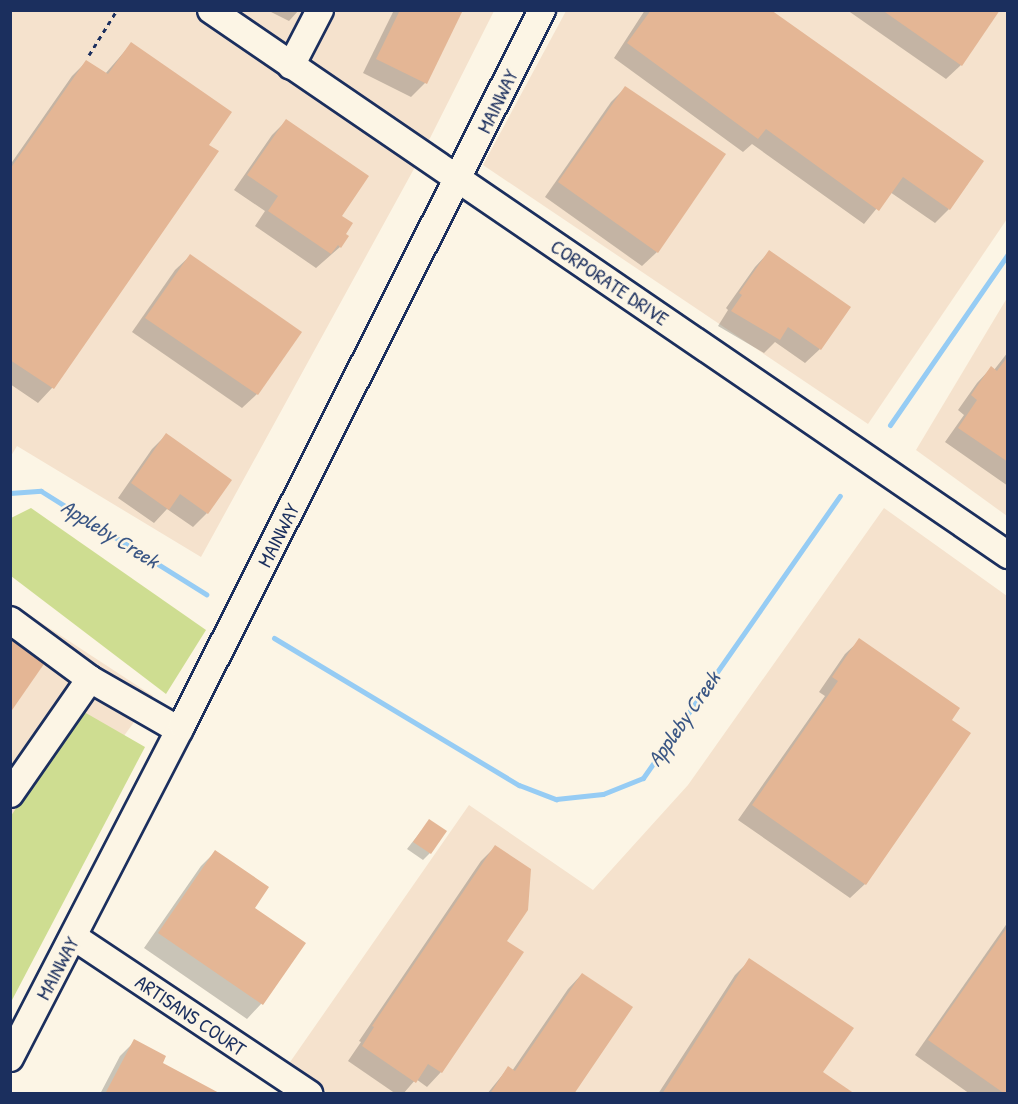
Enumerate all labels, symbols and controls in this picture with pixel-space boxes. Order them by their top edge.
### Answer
street label: MAINWAY [471,65,523,137]
street label: CORPORATE DRIVE [547,234,673,330]
water label: Appleby Creek [57,494,163,574]
street label: MAINWAY [252,499,304,571]
water label: Appleby Creek [642,667,726,771]
street label: MAINWAY [30,932,84,1004]
street label: ARTISANS COURT [131,969,251,1061]

